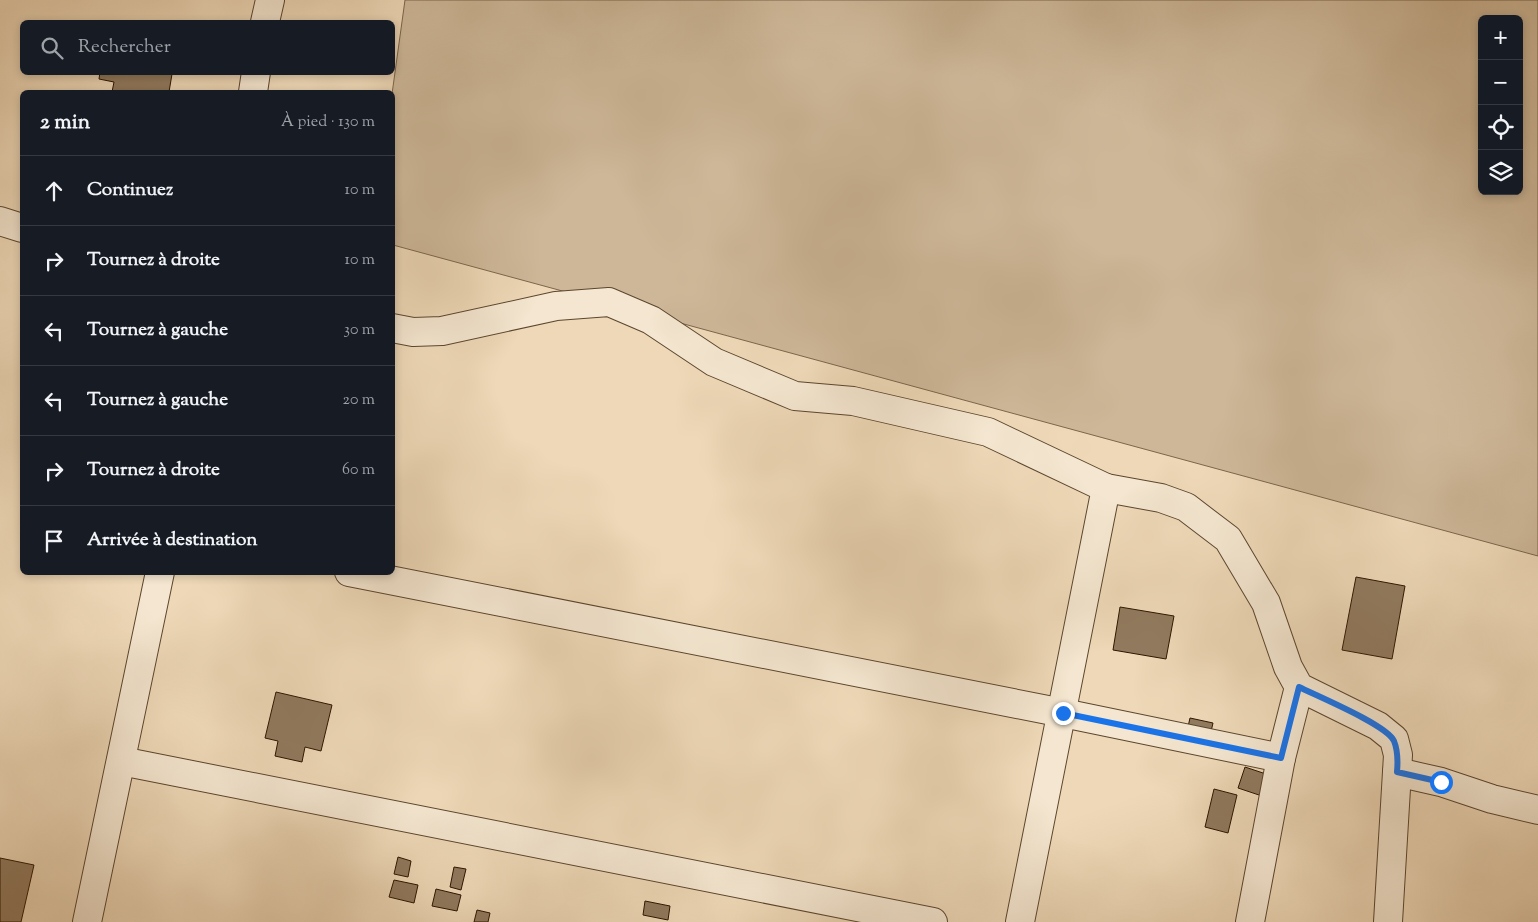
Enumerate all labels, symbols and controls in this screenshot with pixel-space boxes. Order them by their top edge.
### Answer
map controls [1478,15,1523,195]
button: + [1478,15,1523,60]
search box [20,20,395,75]
icon: search [38,34,66,62]
text: Rechercher [78,34,171,61]
button: − [1478,60,1523,105]
button: locate [1478,105,1523,150]
text: 2 min [40,108,90,138]
text: À pied · 130 m [281,111,375,134]
button: layers [1478,150,1523,195]
icon: ahead [40,177,68,205]
text: Continuez [87,177,173,204]
text: 10 m [345,179,375,202]
icon: right [40,247,68,275]
text: Tournez à droite [87,247,220,274]
text: 10 m [345,249,375,272]
icon: left [40,317,68,345]
text: Tournez à gauche [87,317,228,344]
text: 30 m [344,319,375,342]
icon: left [40,387,68,415]
text: Tournez à gauche [87,387,228,414]
text: 20 m [342,389,375,412]
icon: right [40,457,68,485]
text: Tournez à droite [87,457,220,484]
text: 60 m [342,459,375,482]
icon: arrive [40,527,68,555]
text: Arrivée à destination [87,527,258,554]
route end [1052,702,1075,725]
route start [1430,771,1453,794]

